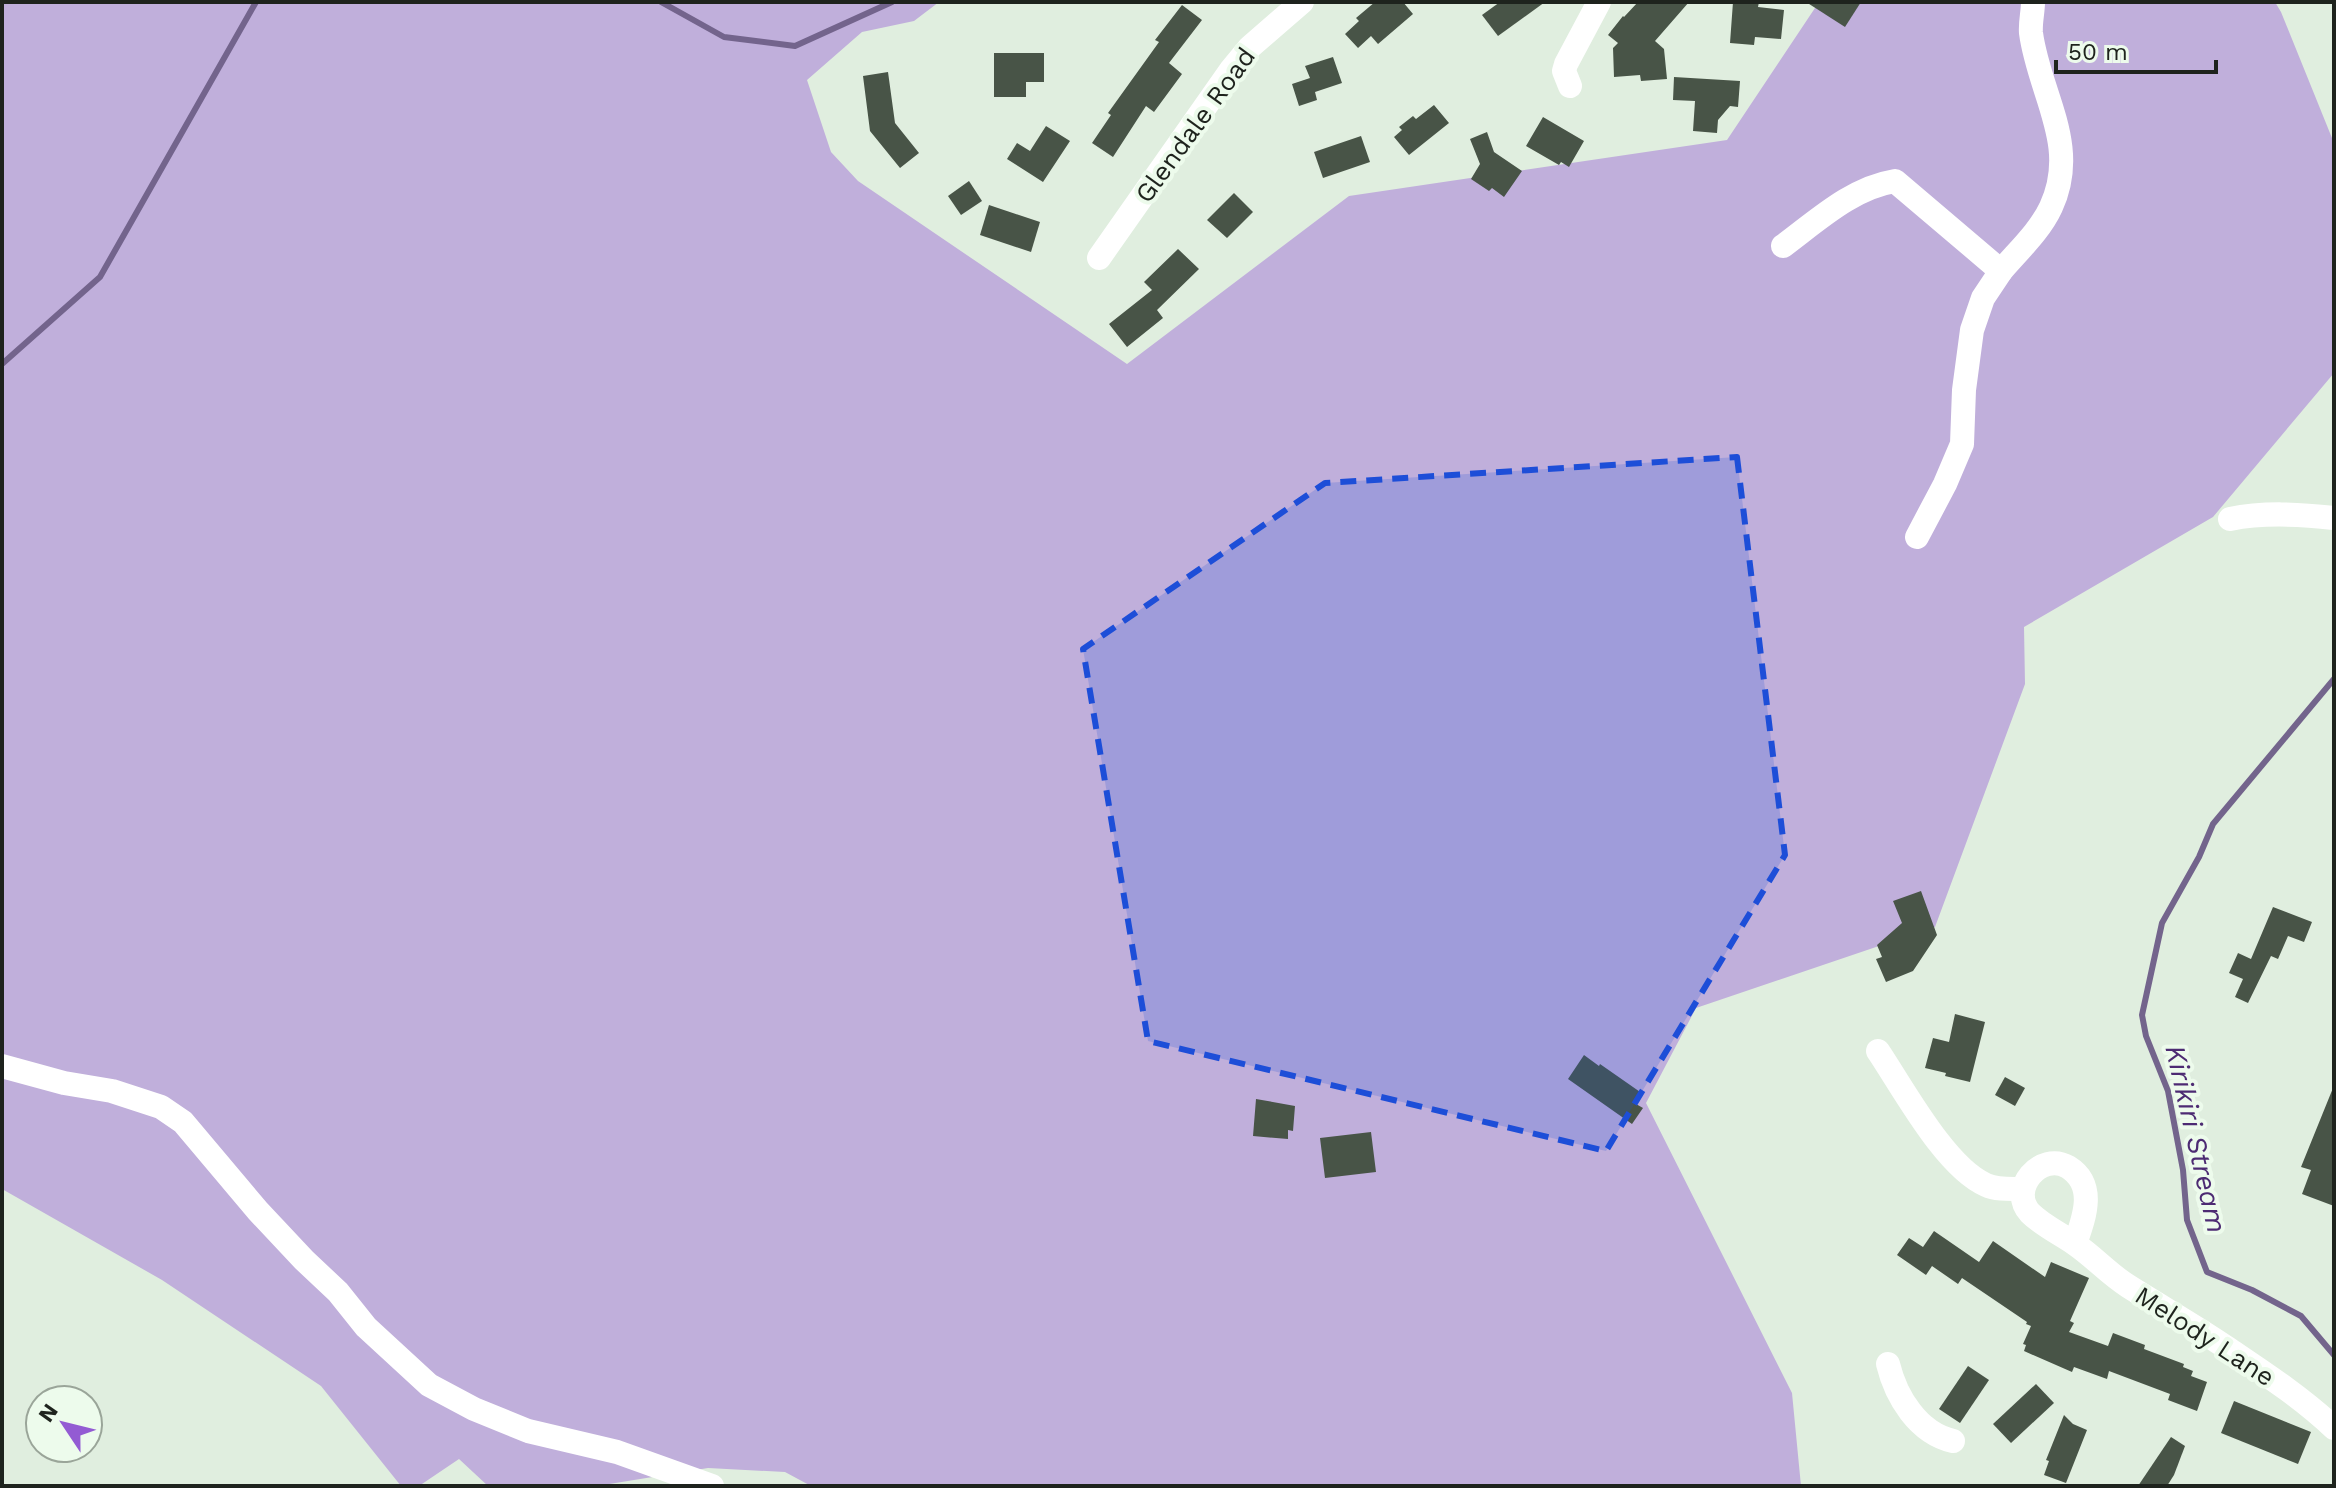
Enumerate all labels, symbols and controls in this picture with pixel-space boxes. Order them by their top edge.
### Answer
scale bar [2056,24,2216,74]
text: 50 m [2068,38,2128,66]
street label: Glendale Road [1129,42,1261,208]
water label: Kirikiri Stream [2158,1042,2234,1236]
street label: Melody Lane [2130,1280,2280,1392]
north arrow [24,1384,104,1464]
text: N [33,1399,63,1427]

